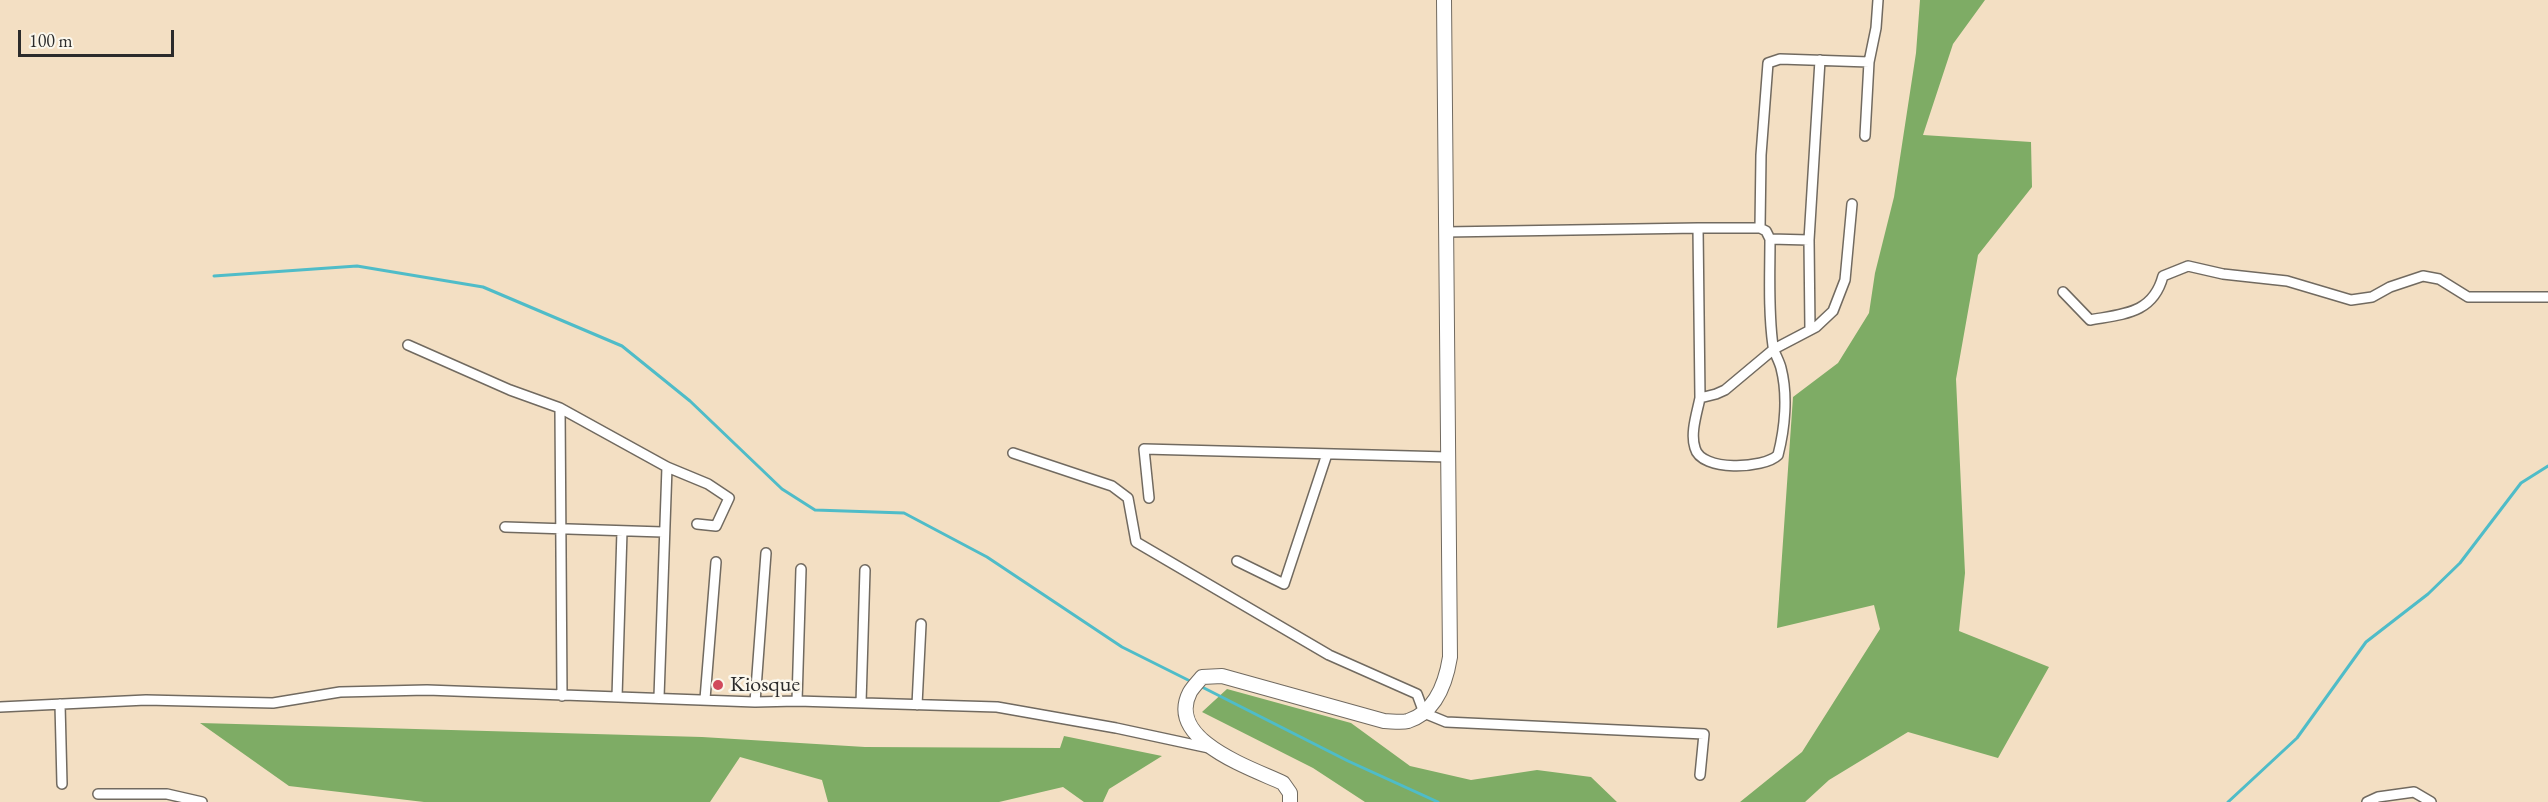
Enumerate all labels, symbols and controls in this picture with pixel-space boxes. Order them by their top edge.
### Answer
scale bar [21,18,177,56]
text: 100 m [29,29,73,52]
place label: Kiosque [730,672,800,698]
marker: Kiosque [711,678,725,692]

